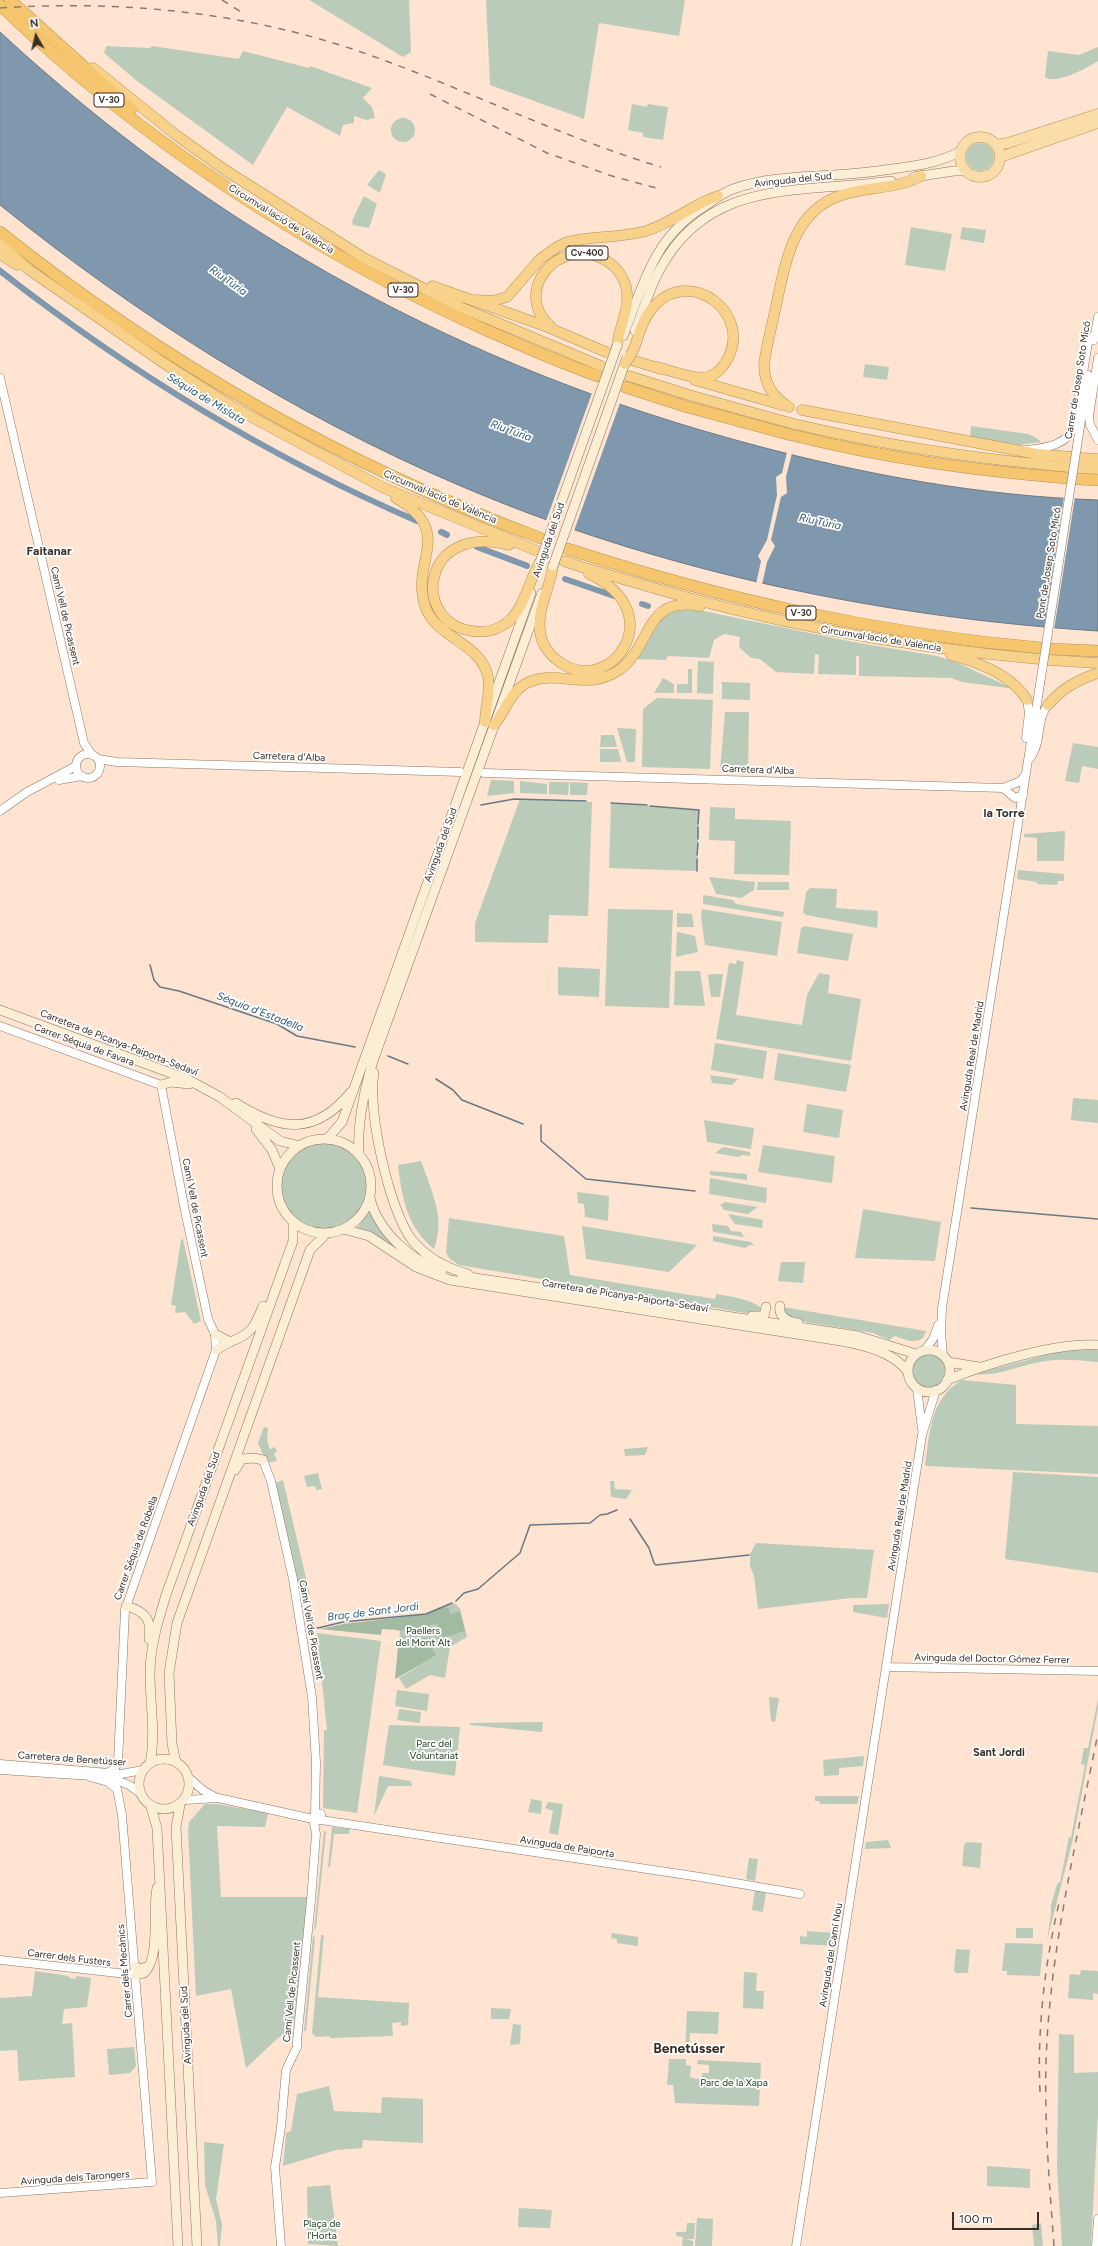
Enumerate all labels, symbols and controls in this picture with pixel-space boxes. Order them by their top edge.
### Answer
north arrow [16,16,56,56]
text: N [29,17,39,31]
road number: V-30 [94,93,124,107]
street label: Avinguda del Sud [753,170,833,190]
street label: Circumval·lació de València [226,182,336,256]
road number: Cv-400 [566,246,608,260]
water label: Riu Túria [207,263,249,299]
road number: V-30 [388,283,418,297]
street label: Carrer de Josep Soto Micó [1063,320,1093,440]
water label: Séquia de Mislata [164,370,248,428]
water label: Riu Túria [489,417,533,445]
street label: Circumval·lació de València [381,468,499,526]
street label: Avinguda del Sud [531,501,567,579]
street label: Pont de Josep Soto Micó [1034,506,1064,620]
water label: Riu Túria [798,511,842,533]
district label: Faitanar [27,544,71,558]
street label: Camí Vell de Picassent [48,565,82,667]
road number: V-30 [786,606,816,620]
street label: Circumval·lació de València [820,624,942,654]
street label: Carretera d'Alba [253,750,325,764]
street label: Carretera d'Alba [722,763,794,777]
street label: Avinguda del Sud [422,806,460,884]
district label: la Torre [983,806,1025,820]
water label: Séquia d'Estadella [215,989,305,1035]
street label: Avinguda Real de Madrid [957,1000,987,1112]
street label: Carretera de Picanya-Paiporta-Sedaví [38,1007,200,1079]
street label: Carrer Séquia de Favara [32,1021,136,1069]
street label: Camí Vell de Picassent [179,1157,211,1259]
street label: Carretera de Picanya-Paiporta-Sedaví [541,1277,709,1315]
street label: Avinguda del Sud [185,1450,223,1528]
street label: Avinguda Real de Madrid [885,1460,915,1572]
street label: Carrer Séquia de Robella [112,1494,160,1602]
street label: Camí Vell de Picassent [296,1579,326,1681]
water label: Braç de Sant Jordi [327,1600,419,1624]
park label: Paellers del Mont Alt [396,1625,450,1648]
street label: Avinguda del Doctor Gómez Ferrer [914,1652,1070,1666]
park label: Parc del Voluntariat [409,1738,459,1762]
district label: Sant Jordi [973,1746,1025,1760]
street label: Carretera de Benetússer [17,1749,127,1769]
street label: Avinguda de Paiporta [519,1834,615,1860]
street label: Avinguda del Camí Nou [817,1902,845,2008]
street label: Carrer dels Mecànics [115,1924,135,2018]
street label: Camí Vell de Picassent [281,1941,303,2043]
street label: Carrer dels Fusters [27,1947,111,1969]
street label: Avinguda del Sud [178,1986,194,2064]
district label: Benetússer [653,2041,725,2057]
park label: Parc de la Xapa [700,2077,768,2089]
street label: Avinguda dels Tarongers [20,2168,130,2188]
scale bar [954,2204,1041,2230]
text: 100 m [959,2212,993,2226]
park label: Plaça de l'Horta [303,2218,341,2242]

